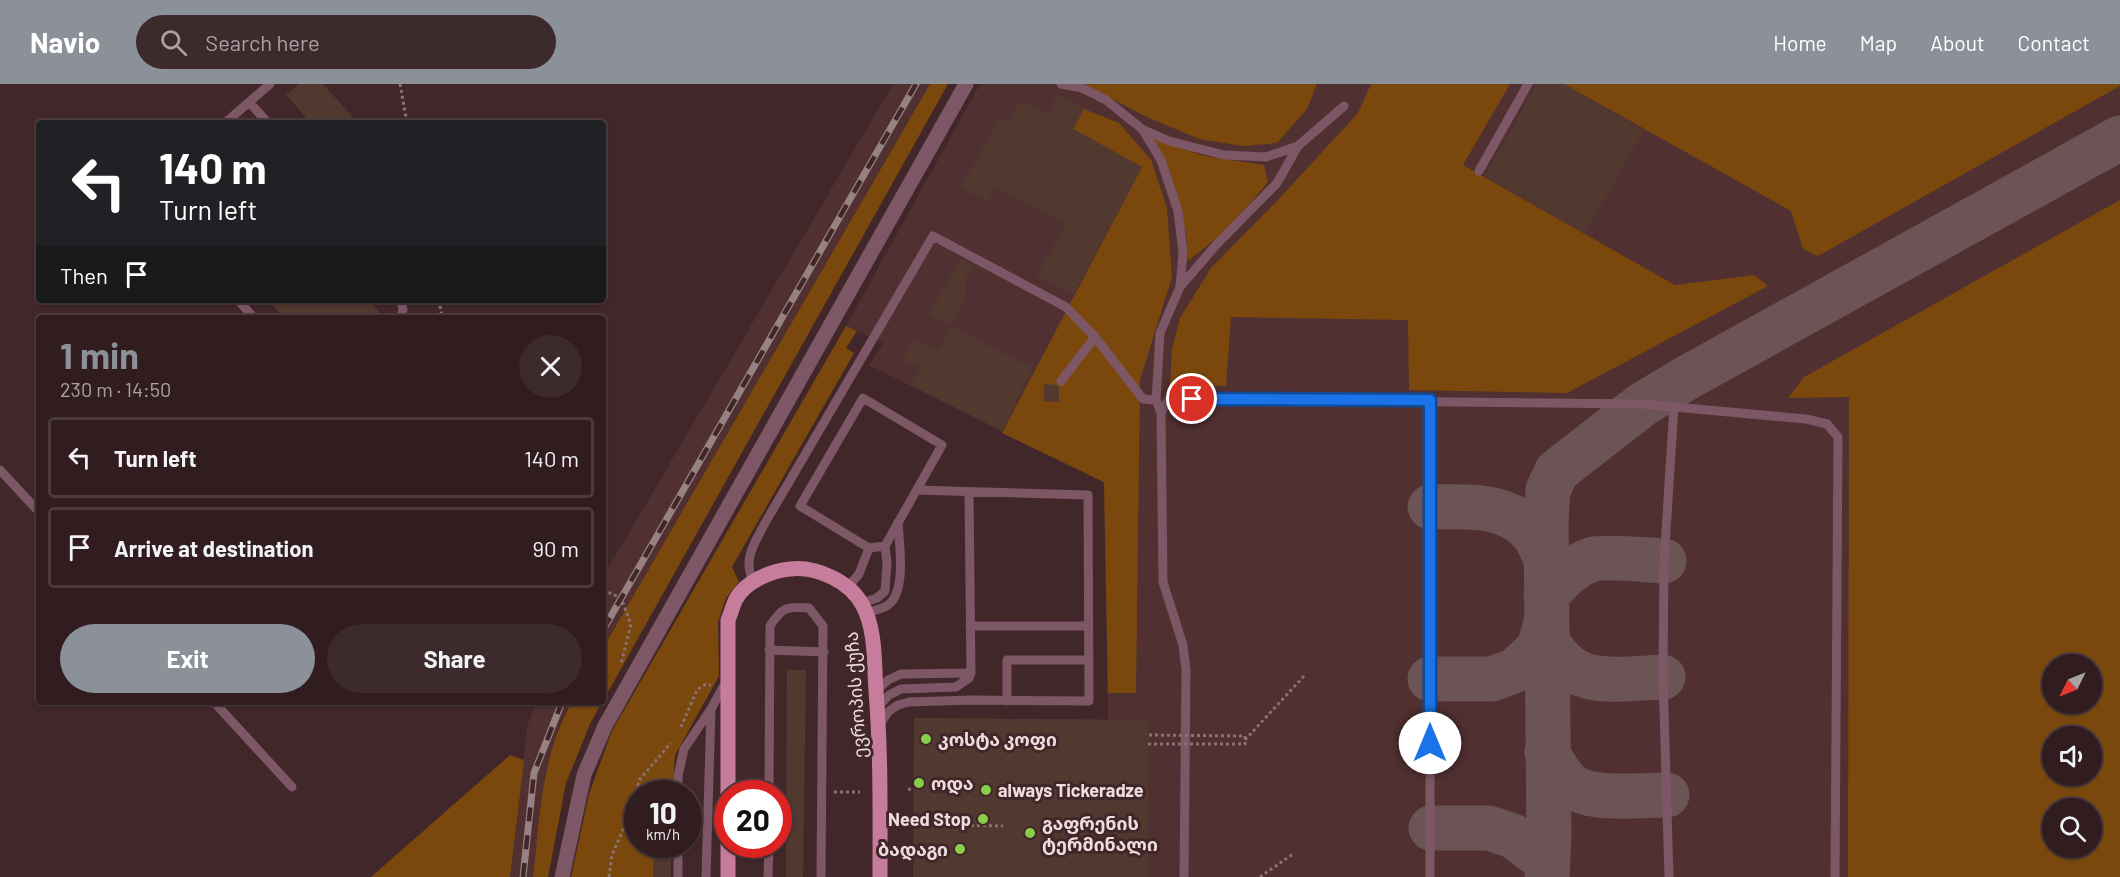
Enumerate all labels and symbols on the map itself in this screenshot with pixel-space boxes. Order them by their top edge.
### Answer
pin [1166,373,1217,424]
street label: ევროპის ქუჩა [840,631,871,759]
north arrow [2042,654,2102,714]
position arrow [1398,711,1462,775]
place label: კოსტა კოფი [938,728,1057,750]
marker: კოსტა კოფი [919,732,933,746]
place label: ოდა [931,772,974,795]
marker: ოდა [912,776,926,790]
place label: always Tickeradze [998,779,1144,801]
speed limit sign: 20 [714,780,792,858]
marker: always Tickeradze [979,783,993,797]
place label: Need Stop [888,808,971,830]
marker: Need Stop [976,812,990,826]
place label: გაფრენის ტერმინალი [1042,812,1158,856]
marker: გაფრენის ტერმინალი [1023,826,1037,840]
place label: ბადაგი [878,838,948,861]
marker: ბადაგი [953,842,967,856]

